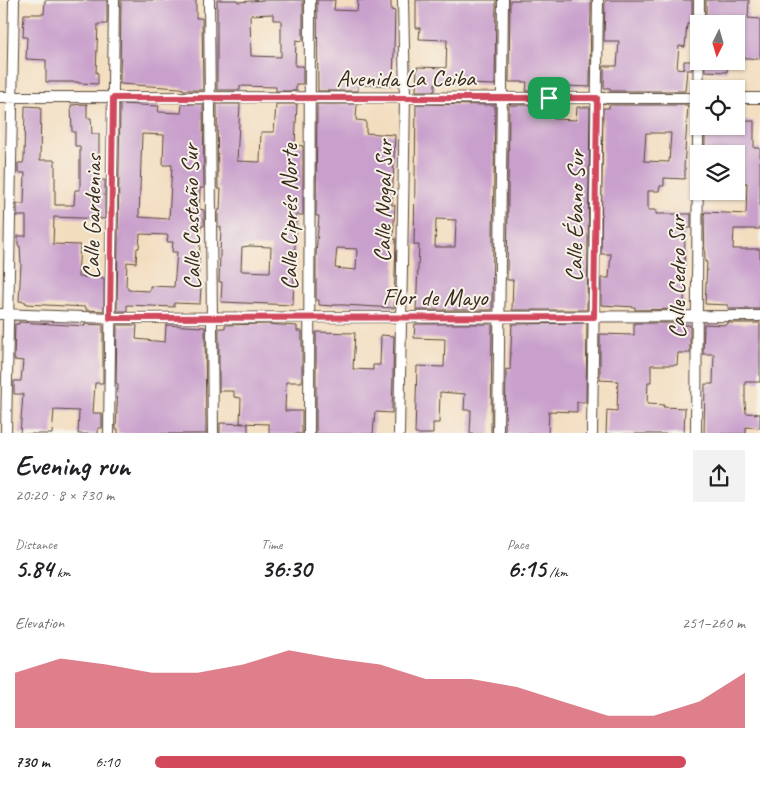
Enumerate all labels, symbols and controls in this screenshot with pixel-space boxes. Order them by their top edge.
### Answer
north arrow [690,15,745,70]
map controls [690,15,745,200]
street label: Avenida La Ceiba [336,63,477,93]
pin [528,77,570,119]
button: locate [690,80,745,135]
icon: arrive [535,84,563,112]
street label: Calle Nogal Sur [367,137,399,263]
street label: Calle Castaño Sur [175,141,207,290]
street label: Calle Ciprés Norte [274,142,304,290]
button: layers [690,145,745,200]
street label: Calle Ébano Sur [559,148,591,282]
street label: Calle Gardenias [76,153,108,280]
street label: Calle Cedro Sur [662,213,692,339]
street label: Flor de Mayo [382,282,489,312]
text: Evening run [15,448,130,483]
button: share [693,450,745,502]
text: 20:20 · 8 × 730 m [15,485,114,505]
text: Distance [15,536,57,553]
text: Time [261,536,282,553]
text: Pace [507,536,529,553]
text: 5.84 [15,553,53,585]
text: 36:30 [261,553,311,585]
text: 6:15 [507,553,546,585]
text: km [53,564,70,581]
text: /km [546,564,568,581]
text: Elevation [15,613,64,633]
text: 251–260 m [682,613,745,633]
text: 730 m [15,752,50,772]
text: 6:10 [95,752,120,772]

